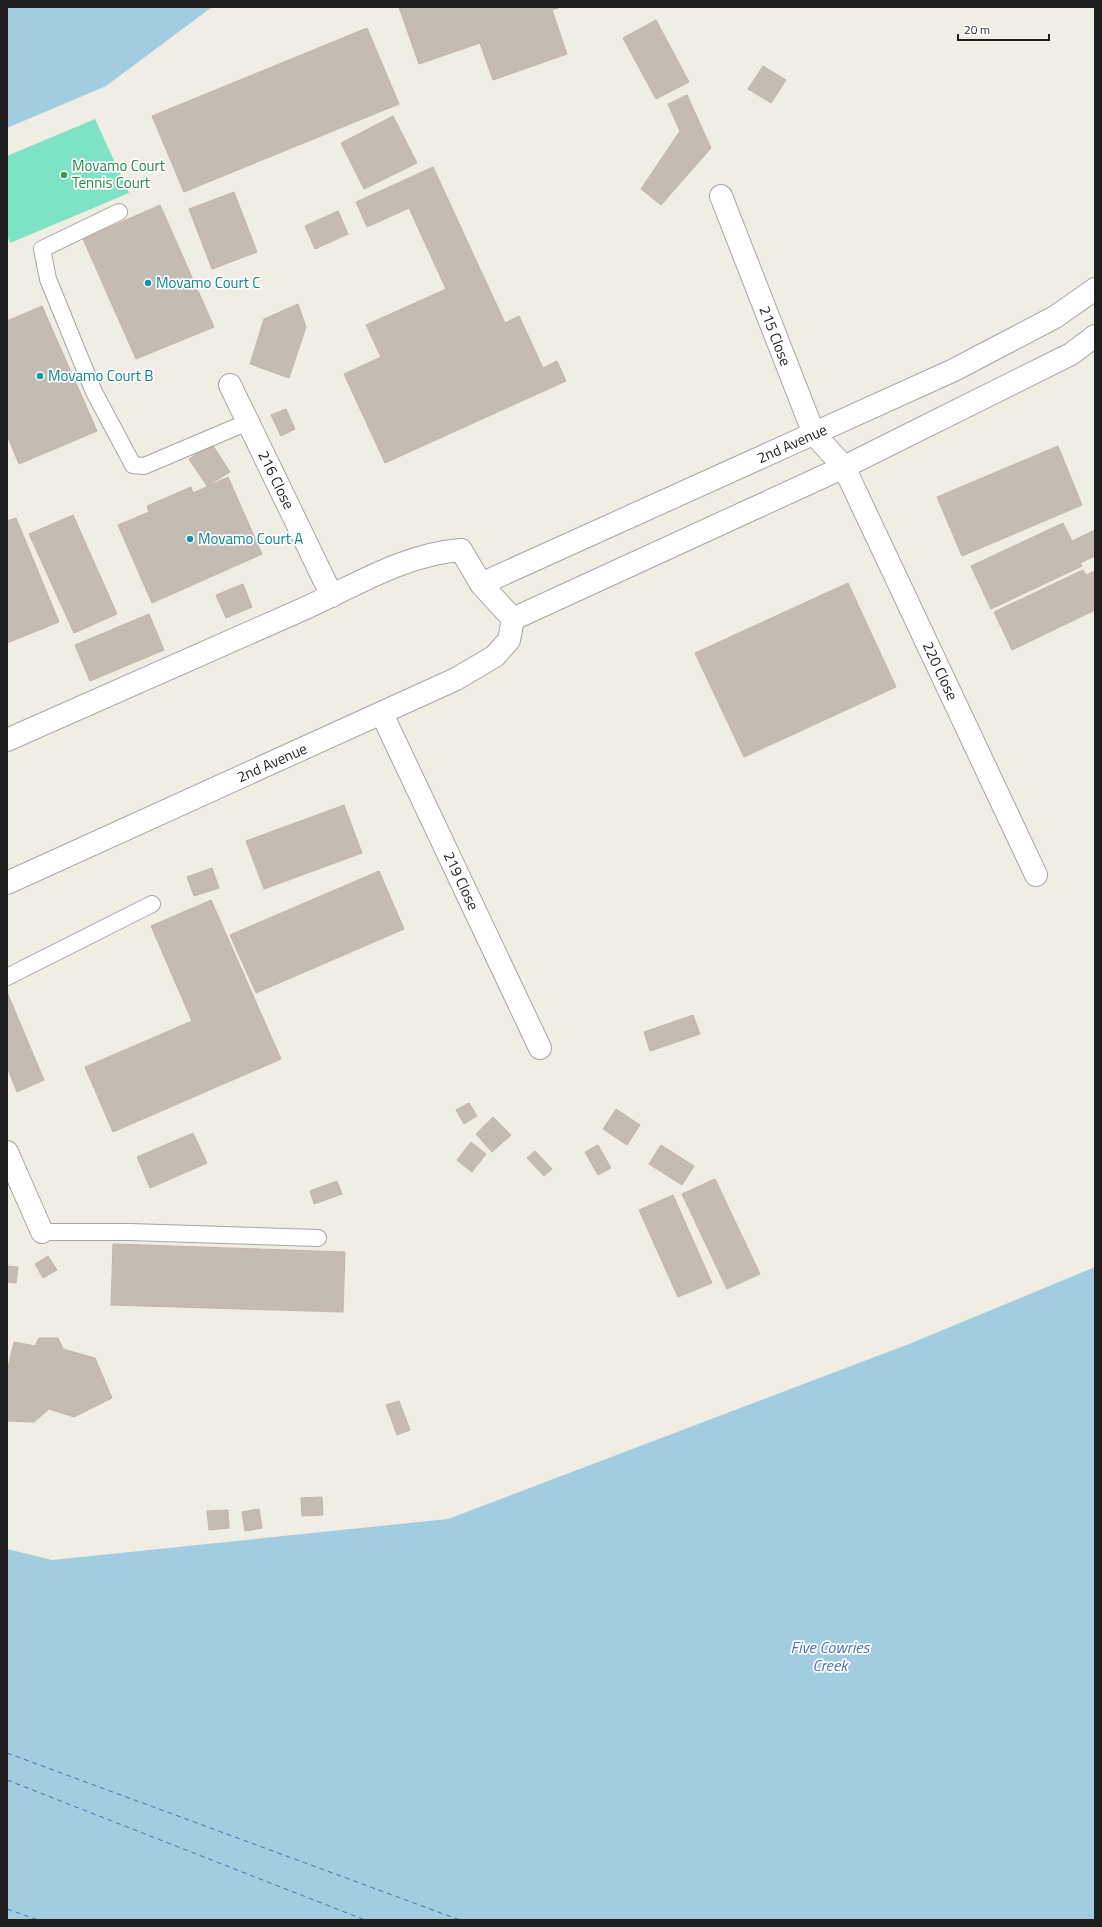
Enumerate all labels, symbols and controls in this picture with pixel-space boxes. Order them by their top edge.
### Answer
scale bar [958,16,1049,42]
text: 20 m [964,20,990,39]
place label: Movamo Court Tennis Court [72,154,166,194]
marker: Movamo Court Tennis Court [59,170,69,180]
place label: Movamo Court C [156,271,261,294]
marker: Movamo Court C [143,278,153,288]
street label: 215 Close [754,302,797,369]
place label: Movamo Court B [48,364,154,387]
marker: Movamo Court B [35,371,45,381]
street label: 2nd Avenue [753,418,831,469]
street label: 216 Close [252,447,301,513]
place label: Movamo Court A [198,527,303,550]
marker: Movamo Court A [185,534,195,544]
street label: 220 Close [917,638,964,704]
street label: 2nd Avenue [233,737,311,788]
street label: 219 Close [438,848,485,914]
water label: Five Cowries Creek [791,1635,871,1677]

